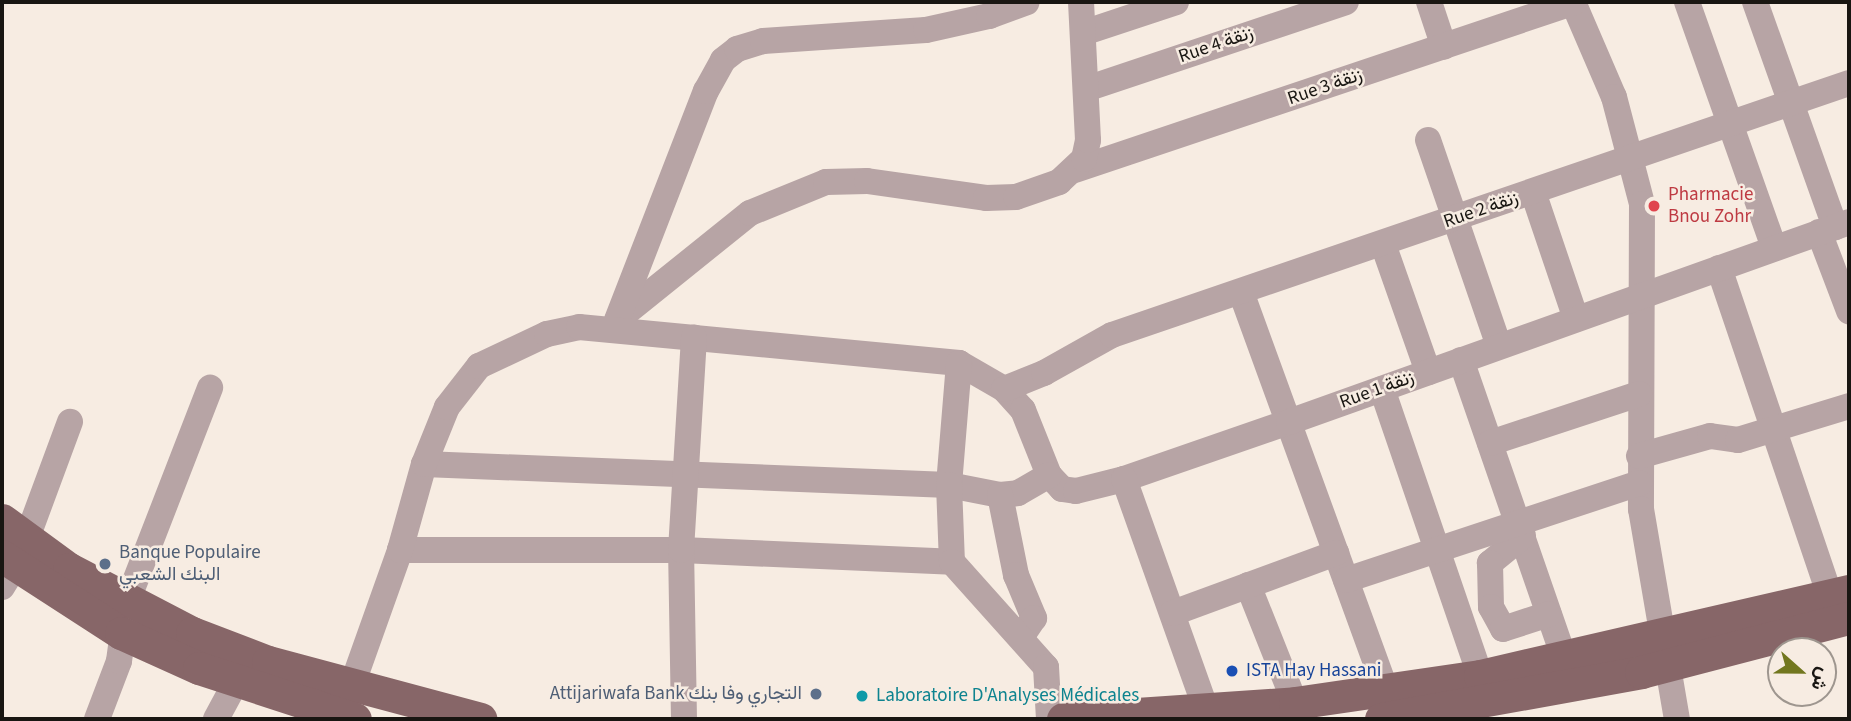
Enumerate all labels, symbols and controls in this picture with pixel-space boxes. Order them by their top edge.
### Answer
street label: Rue 4 زنقة [1176,22,1256,68]
street label: Rue 3 زنقة [1285,64,1365,110]
place label: Pharmacie Bnou Zohr [1668,184,1753,228]
street label: Rue 2 زنقة [1441,187,1521,233]
marker: Pharmacie Bnou Zohr [1646,198,1662,214]
street label: Rue 1 زنقة [1337,366,1417,414]
place label: Banque Populaire البنك الشعبي [119,542,261,586]
marker: Banque Populaire البنك الشعبي [97,556,113,572]
north arrow [1767,637,1837,707]
place label: ISTA Hay Hassani [1246,660,1381,682]
marker: ISTA Hay Hassani [1224,663,1240,679]
text: ش [1804,663,1837,694]
place label: Attijariwafa Bank التجاري وفا بنك [550,683,802,705]
place label: Laboratoire D'Analyses Médicales [876,685,1139,707]
marker: Attijariwafa Bank التجاري وفا بنك [808,686,824,702]
marker: Laboratoire D'Analyses Médicales [854,688,870,704]

